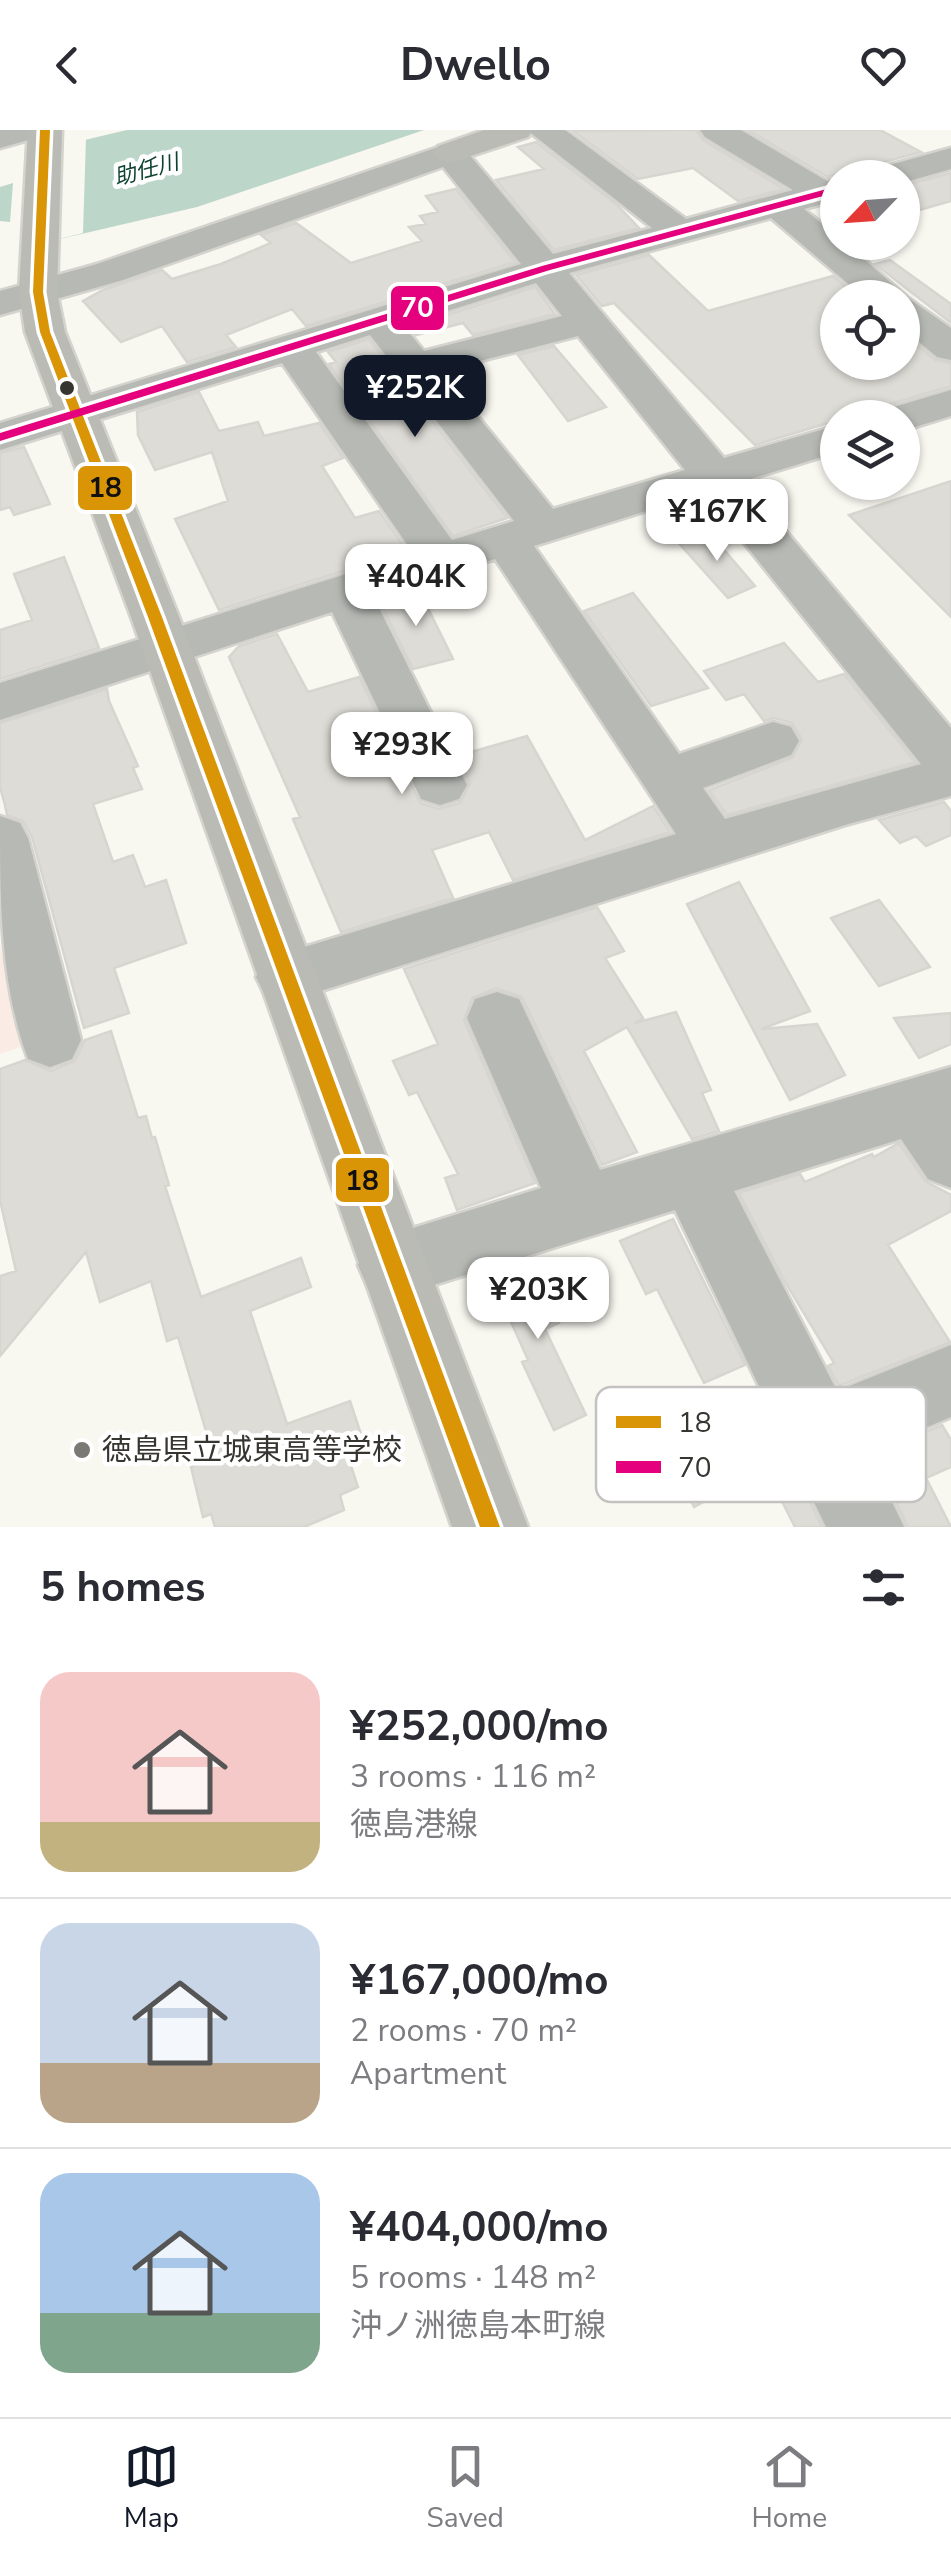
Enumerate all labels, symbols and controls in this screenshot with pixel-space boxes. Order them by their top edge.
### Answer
text: Dwello [400,35,551,96]
icon: back [40,38,95,93]
icon: heart [856,38,911,93]
water label: 助任川 [110,146,184,193]
north arrow [820,160,920,260]
map controls [820,160,920,500]
button: locate [820,280,920,380]
line badge: 70 [389,284,446,332]
text: 70 [400,289,434,327]
pin: ¥252K [345,355,485,440]
text: ¥252K [366,366,464,409]
unlabelled marker [57,378,77,398]
button: layers [820,400,920,500]
line badge: 18 [76,464,134,512]
text: 18 [88,469,122,507]
pin: ¥167K [647,479,787,564]
text: ¥167K [668,490,766,533]
pin: ¥404K [346,544,486,629]
text: ¥404K [367,555,465,598]
pin: ¥293K [332,712,472,797]
text: ¥293K [353,723,451,766]
line badge: 18 [334,1156,391,1204]
text: 18 [345,1162,379,1200]
pin: ¥203K [468,1257,608,1342]
text: ¥203K [489,1268,587,1311]
legend [596,1387,926,1502]
text: 18 [678,1404,712,1442]
place label: 徳島県立城東高等学校 [102,1430,402,1471]
marker: 徳島県立城東高等学校 [71,1439,93,1461]
text: 70 [678,1449,712,1487]
text: 5 homes [40,1559,205,1616]
icon: filters [856,1560,911,1615]
text: ¥252,000/mo [350,1698,608,1755]
icon: home [120,1712,240,1832]
text: 3 rooms · 116 m² [350,1755,596,1798]
text: 徳島港線 [350,1803,478,1846]
text: ¥167,000/mo [350,1952,608,2009]
icon: home [120,1963,240,2083]
text: 2 rooms · 70 m² [350,2009,577,2052]
text: Apartment [350,2052,506,2095]
text: ¥404,000/mo [350,2199,608,2256]
icon: home [120,2213,240,2333]
text: 5 rooms · 148 m² [350,2256,596,2299]
text: 沖ノ洲徳島本町線 [350,2304,606,2347]
tab: Map [124,2439,179,2537]
tab: Saved [427,2439,504,2537]
tab: Home [751,2439,827,2537]

